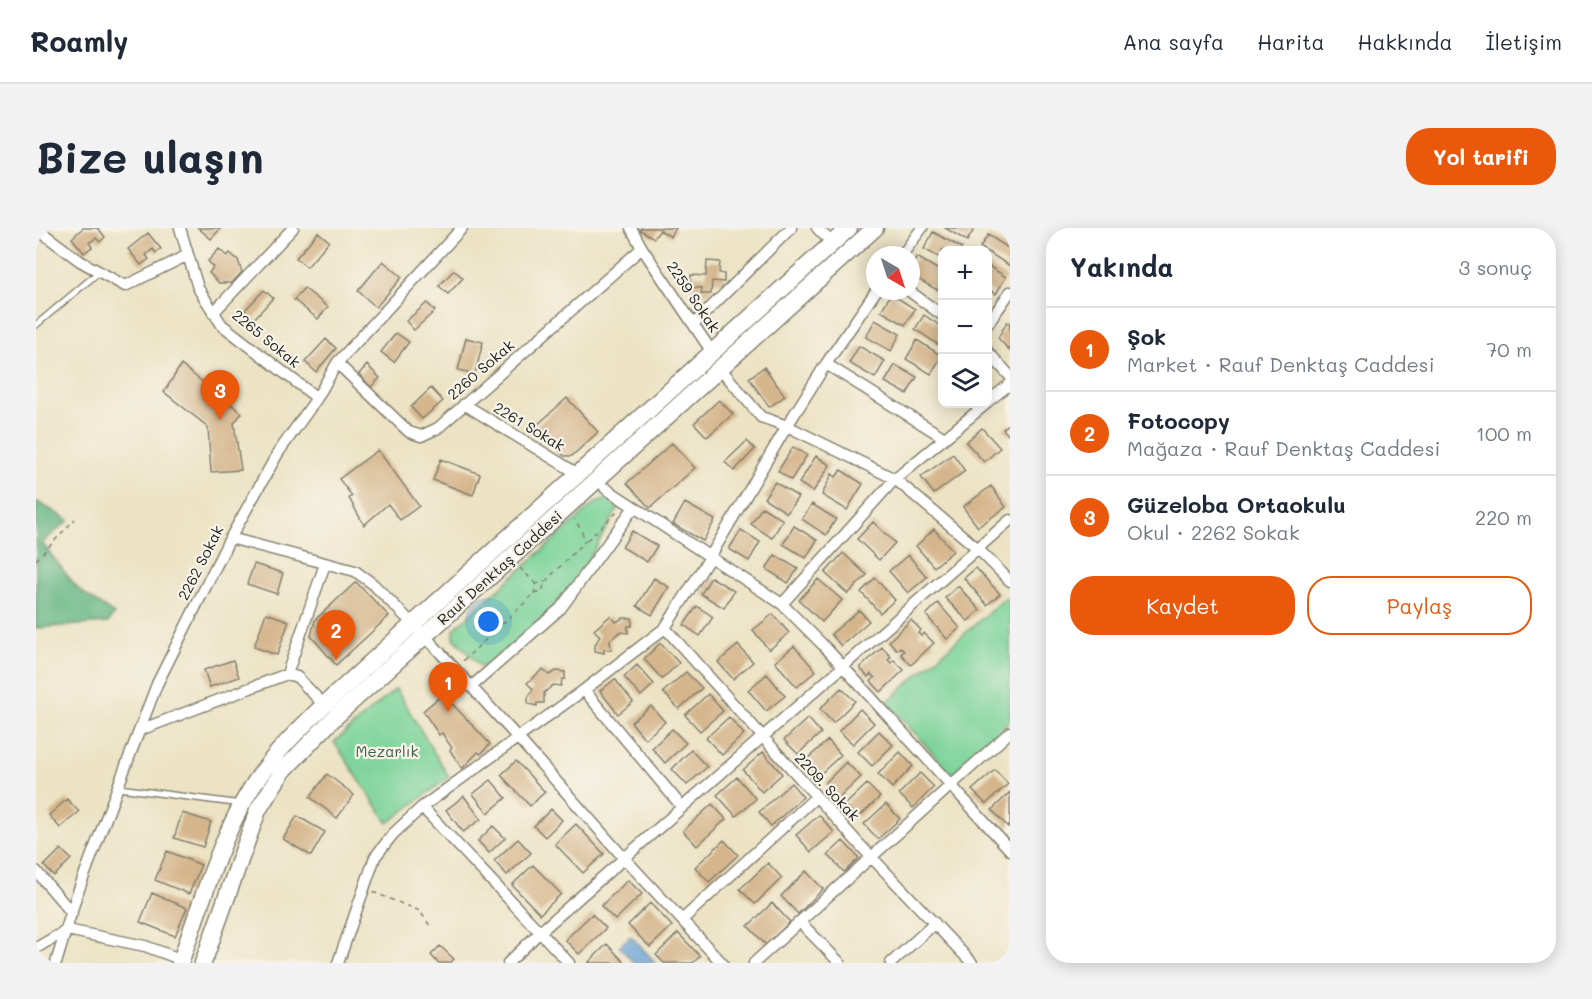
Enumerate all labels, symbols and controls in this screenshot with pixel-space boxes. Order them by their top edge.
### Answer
text: Roamly [30,23,129,59]
text: Ana sayfa [1123,28,1224,55]
text: Harita [1257,28,1325,55]
text: Hakkında [1358,28,1452,55]
text: İletişim [1485,28,1562,55]
button: Yol tarifi [1406,128,1556,185]
text: Bize ulaşın [36,129,264,184]
north arrow [866,246,920,300]
map controls [938,246,992,408]
button: + [938,246,992,300]
text: Yakında [1070,250,1173,284]
text: 3 sonuç [1459,254,1532,280]
street label: 2259 Sokak [663,257,725,336]
button: − [938,300,992,354]
street label: 2265 Sokak [228,305,305,372]
text: Şok [1127,322,1166,351]
street label: 2260 Sokak [443,335,518,404]
text: 1 [1085,336,1094,362]
text: 70 m [1486,336,1532,362]
text: Market · Rauf Denktaş Caddesi [1127,351,1435,377]
button: layers [938,354,992,408]
pin: 3 [200,370,240,420]
street label: 2261 Sokak [490,397,569,455]
text: Fotocopy [1127,406,1230,435]
text: 2 [1084,420,1095,446]
text: 100 m [1476,420,1532,446]
text: Mağaza · Rauf Denktaş Caddesi [1127,435,1440,461]
text: Güzeloba Ortaokulu [1127,490,1346,519]
text: 3 [1084,504,1096,530]
text: 220 m [1475,504,1532,530]
street label: Rauf Denktaş Caddesi [432,506,566,629]
text: Okul · 2262 Sokak [1127,519,1300,545]
street label: 2262 Sokak [173,522,228,603]
button: Kaydet [1070,576,1295,635]
button: Paylaş [1307,576,1532,635]
your location [474,607,503,636]
pin: 2 [316,610,356,660]
pin: 1 [428,662,468,712]
park label: Mezarlık [356,741,418,761]
street label: 2209. Sokak [791,748,865,825]

